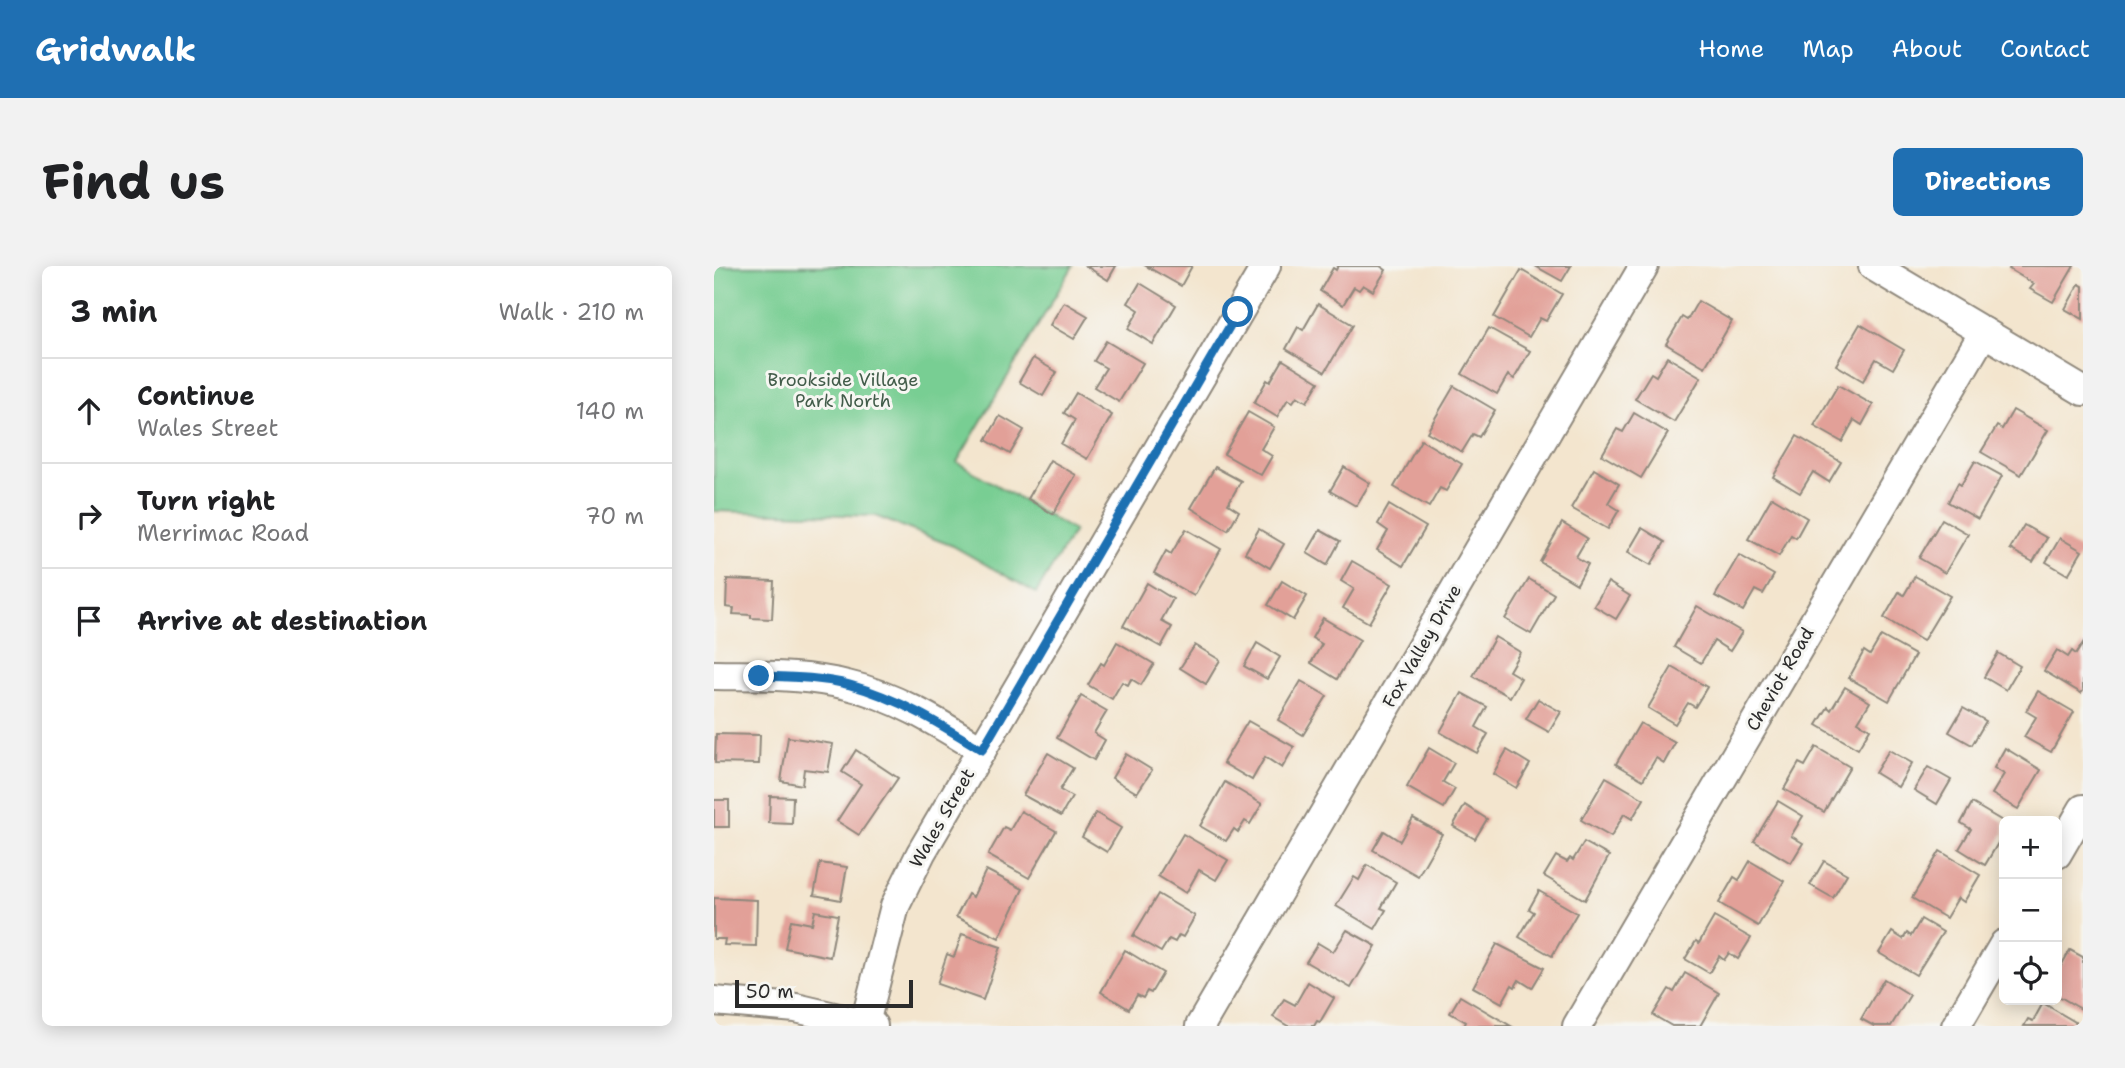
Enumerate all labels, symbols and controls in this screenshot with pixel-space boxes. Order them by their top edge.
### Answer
text: Gridwalk [35,27,196,72]
text: Home [1698,33,1764,65]
text: Map [1802,33,1854,65]
text: About [1892,33,1962,65]
text: Contact [2000,33,2090,65]
button: Directions [1893,148,2083,216]
text: Find us [42,149,225,215]
text: 3 min [70,291,157,332]
route start [1222,296,1253,327]
text: Walk · 210 m [499,297,644,327]
park label: Brookside Village Park North [768,368,918,413]
text: Continue [137,378,255,413]
icon: ahead [70,392,108,430]
text: 140 m [576,396,644,426]
text: Wales Street [137,413,279,443]
text: Turn right [137,483,275,518]
icon: right [70,497,108,535]
text: 70 m [585,501,644,531]
text: Merrimac Road [137,518,309,548]
street label: Fox Valley Drive [1377,580,1467,712]
icon: arrive [70,602,108,640]
text: Arrive at destination [137,603,427,638]
street label: Cheviot Road [1741,623,1819,735]
route end [743,660,774,691]
street label: Wales Street [904,764,980,872]
map controls [1999,816,2062,1005]
button: + [1999,816,2062,879]
button: − [1999,879,2062,942]
button: locate [1999,942,2062,1005]
scale bar [735,977,914,1009]
text: 50 m [746,979,794,1004]

